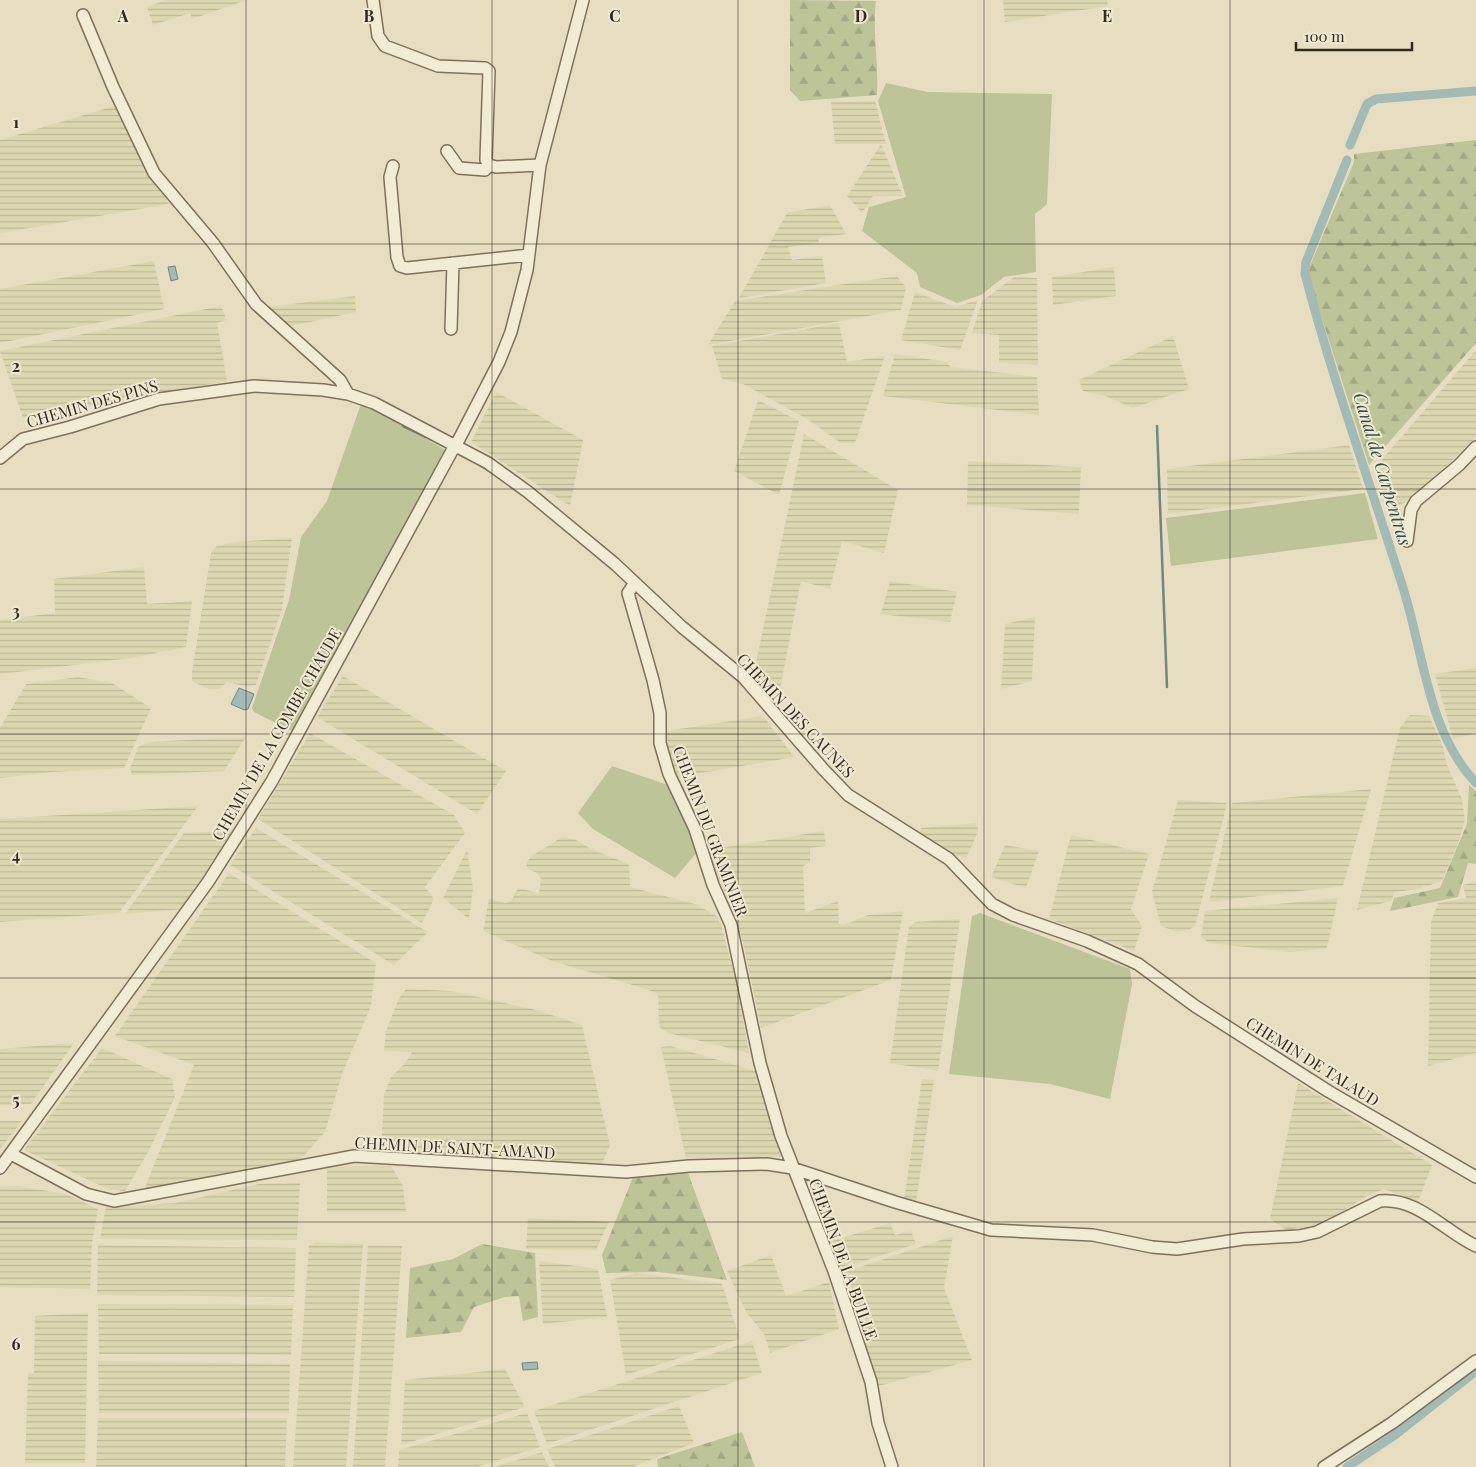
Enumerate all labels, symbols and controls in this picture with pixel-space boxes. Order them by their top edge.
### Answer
text: A [117,5,129,26]
text: B [364,5,375,26]
text: C [609,5,621,26]
text: D [855,5,867,26]
text: E [1102,5,1112,26]
scale bar [1296,20,1412,52]
text: 100 m [1304,26,1345,46]
text: 1 [13,111,19,132]
text: 2 [12,355,20,376]
street label: CHEMIN DES PINS [24,374,160,432]
water label: Canal de Carpentras [1348,389,1418,549]
text: 3 [12,600,20,621]
street label: CHEMIN DE LA COMBE CHAUDE [206,624,346,844]
street label: CHEMIN DES CAUNES [733,648,859,782]
street label: CHEMIN DU GRAMINIER [669,743,754,920]
text: 4 [12,844,20,865]
street label: CHEMIN DE TALAUD [1242,1012,1384,1110]
text: 5 [12,1089,20,1110]
street label: CHEMIN DE SAINT-AMAND [354,1131,556,1163]
street label: CHEMIN DE LA BUILLE [805,1175,883,1343]
text: 6 [12,1333,21,1354]

